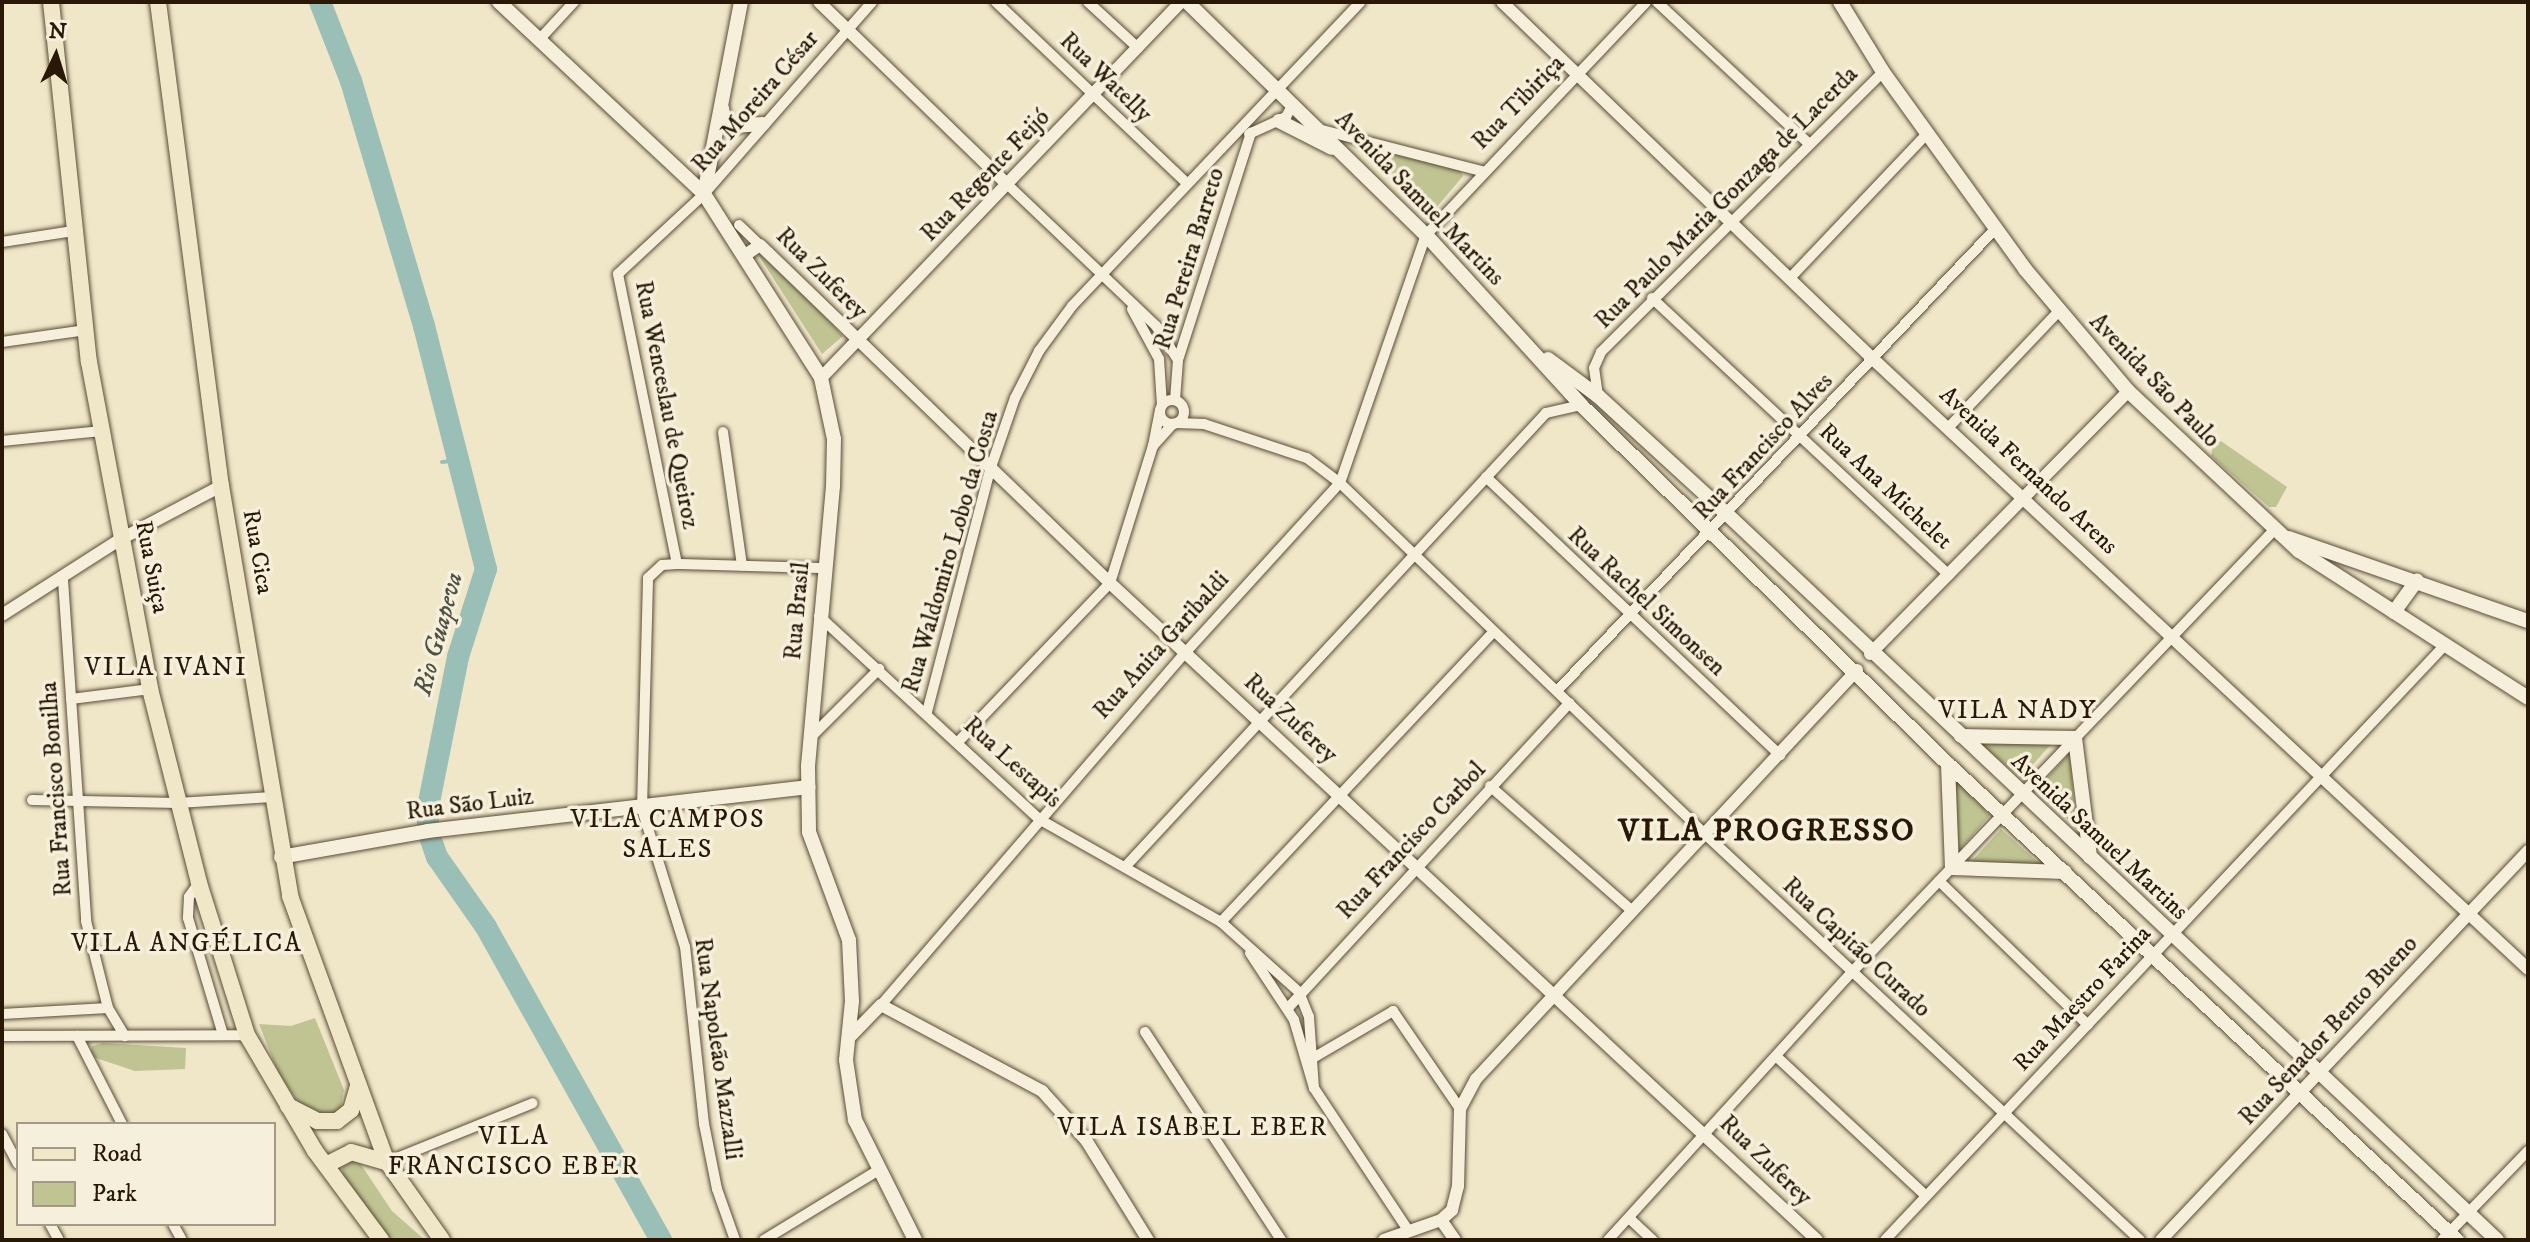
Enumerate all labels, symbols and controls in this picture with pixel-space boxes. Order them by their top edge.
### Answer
north arrow [16,16,96,96]
text: N [48,17,68,46]
street label: Rua Moreira César [687,25,825,179]
street label: Rua Watelly [1053,27,1157,129]
street label: Rua Tibiriça [1467,50,1571,156]
street label: Rua Paulo Maria Gonzaga de Lacerda [1590,61,1864,335]
street label: Rua Regente Feijó [915,104,1057,248]
street label: Avenida Samuel Martins [1328,106,1510,292]
street label: Rua Pereira Barreto [1149,165,1231,353]
street label: Rua Zuferey [769,222,873,326]
street label: Rua Wenceslau de Queiroz [628,279,704,531]
street label: Avenida São Paulo [2083,308,2225,454]
street label: Rua Francisco Alves [1689,368,1839,526]
street label: Avenida Fernando Arens [1933,381,2123,561]
street label: Rua Waldomiro Lobo da Costa [897,408,1005,696]
street label: Rua Ana Michelet [1812,418,1958,556]
street label: Rua Cica [235,507,279,597]
street label: Rua Suiça [128,518,174,616]
street label: Rua Rachel Simonsen [1561,521,1731,683]
street label: Rua Brasil [779,561,817,661]
street label: Rua Anita Garibaldi [1088,566,1236,726]
water label: Rio Guapeva [408,569,470,699]
district label: VILA IVANI [84,652,248,684]
street label: Rua Zuferey [1237,668,1343,770]
street label: Rua Francisco Bonilha [35,681,79,897]
district label: VILA NADY [1939,695,2097,727]
street label: Rua Lestapis [957,711,1067,815]
street label: Avenida Samuel Martins [2005,748,2193,926]
street label: Rua Francisco Carbol [1332,756,1492,926]
street label: Rua São Luiz [405,783,535,827]
district label: VILA CAMPOS SALES [570,804,766,866]
district label: VILA PROGRESSO [1618,812,1916,850]
street label: Rua Capitão Curado [1776,872,1936,1024]
street label: Rua Maestro Farina [2008,920,2158,1078]
district label: VILA ANGÉLICA [71,928,303,960]
street label: Rua Senador Bento Bueno [2234,930,2424,1132]
street label: Rua Napoleão Mazzalli [687,936,747,1162]
street label: Rua Zuferey [1713,1110,1817,1212]
district label: VILA ISABEL EBER [1057,1112,1329,1144]
district label: VILA FRANCISCO EBER [388,1121,640,1182]
legend [16,1122,276,1226]
text: Road [92,1139,142,1169]
text: Park [92,1179,137,1209]

